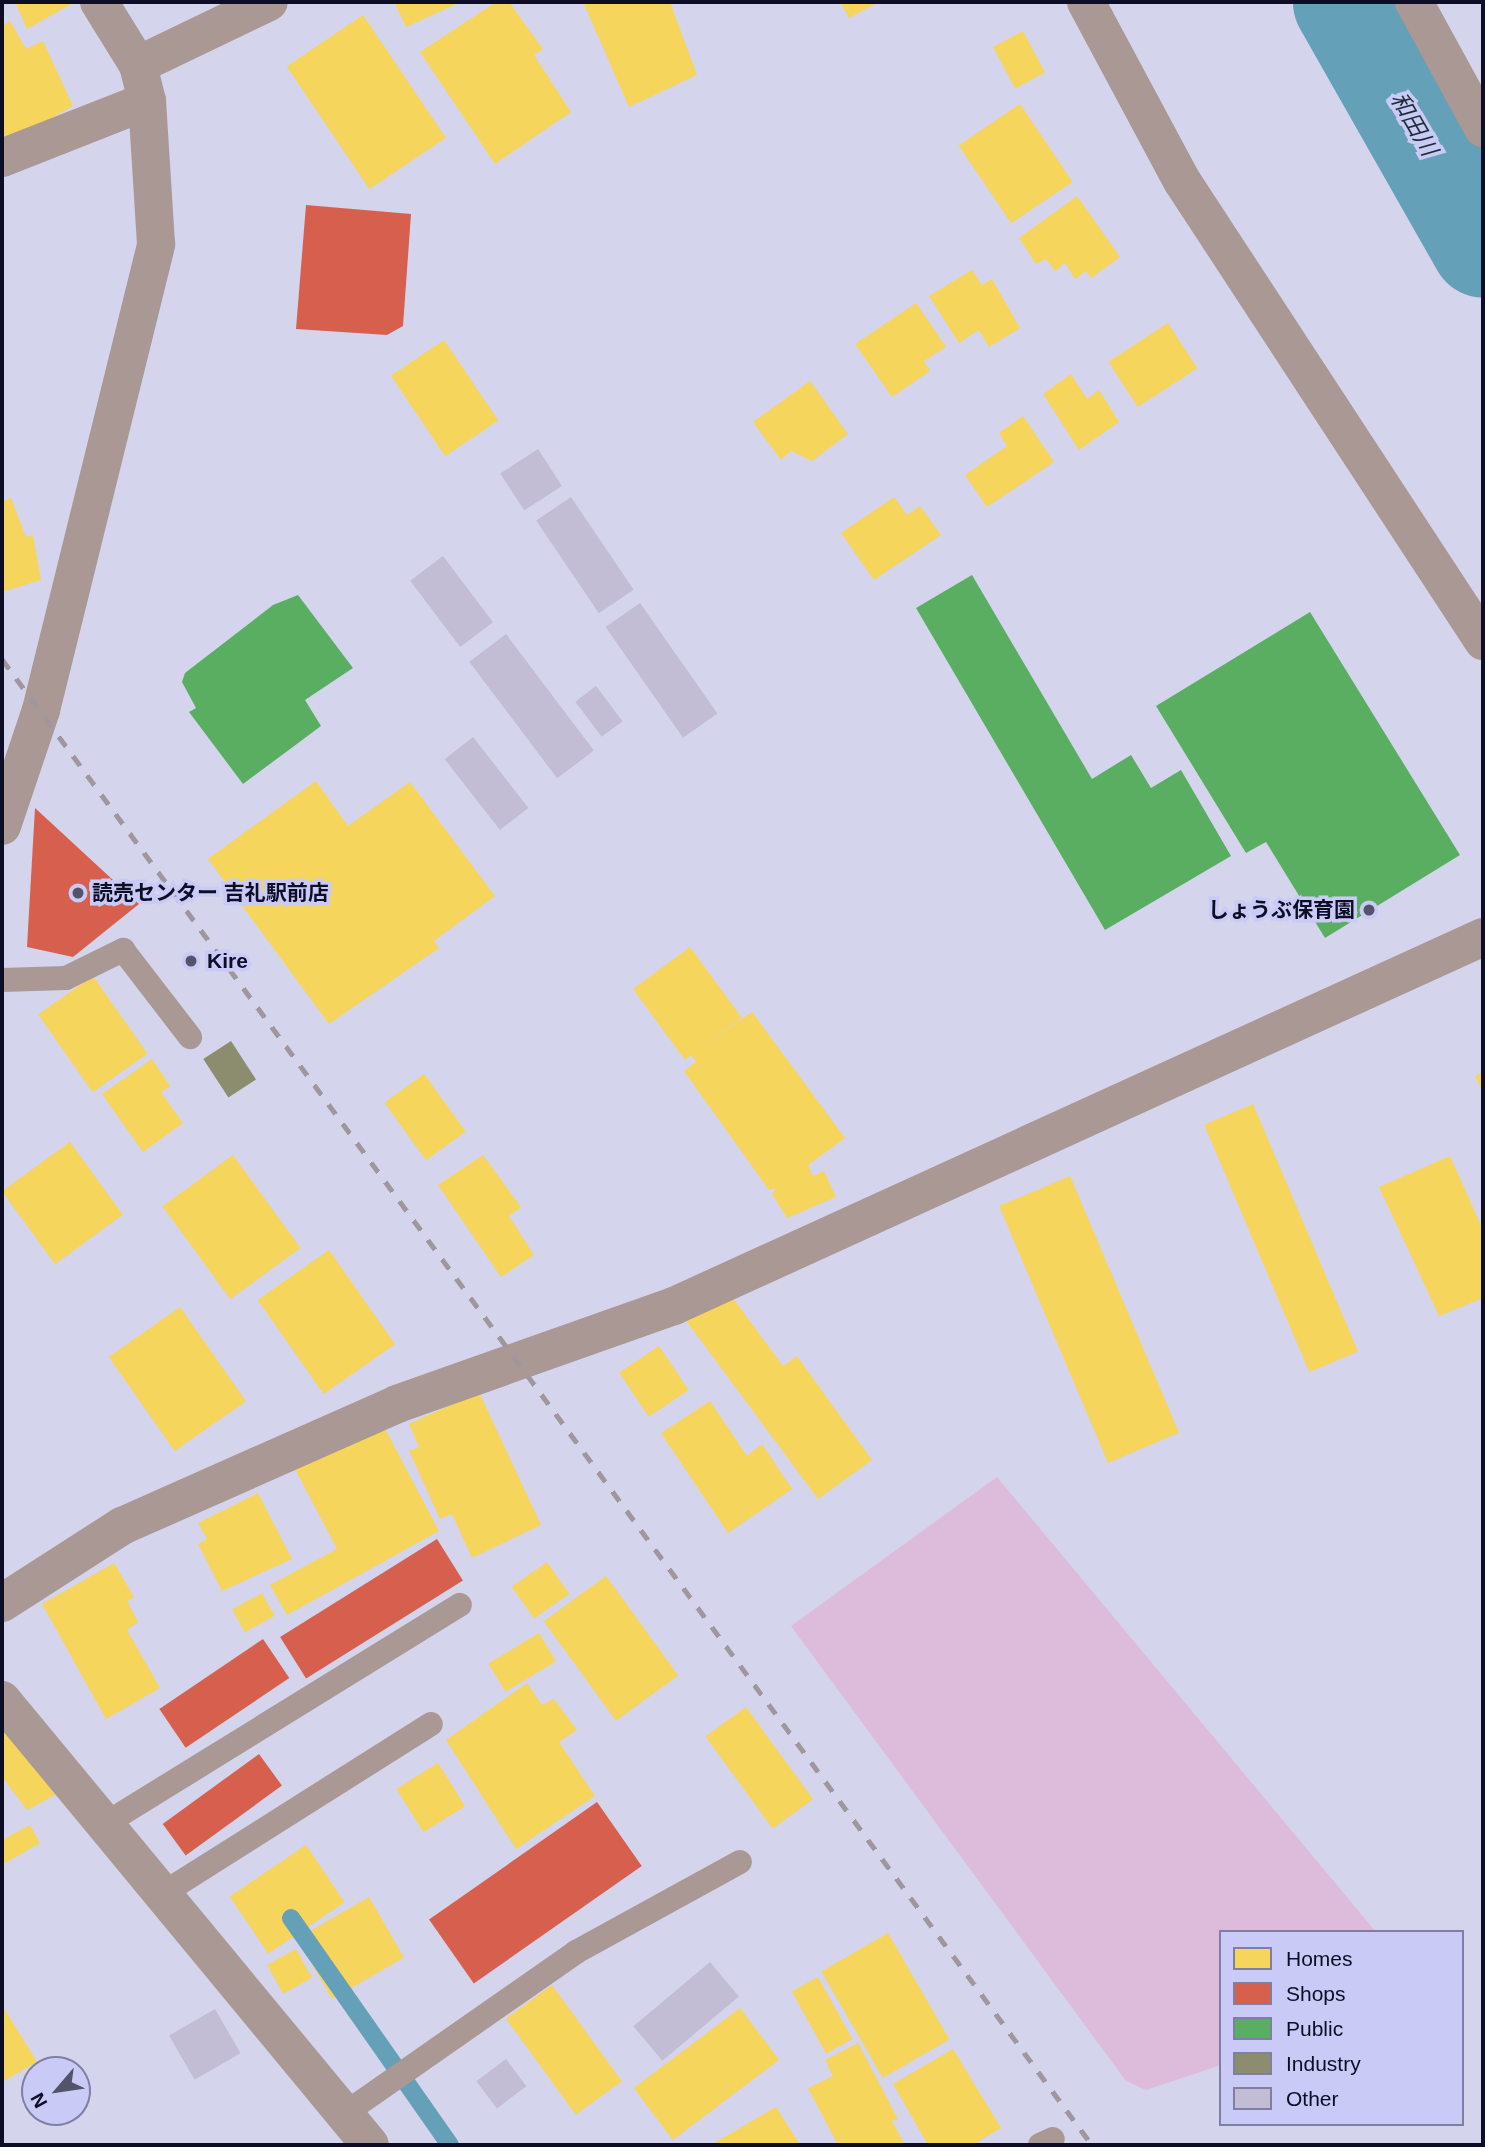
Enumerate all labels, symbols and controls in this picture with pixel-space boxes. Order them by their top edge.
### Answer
water label: 和田川 [1385,87,1443,161]
place label: 読売センター 吉礼駅前店 [92,880,329,906]
marker: 読売センター 吉礼駅前店 [70,885,86,901]
place label: しょうぶ保育園 [1208,897,1355,923]
marker: しょうぶ保育園 [1361,902,1377,918]
place label: Kire [207,948,248,974]
marker: Kire [181,951,201,971]
legend [1219,1930,1464,2126]
text: Homes [1286,1947,1353,1970]
text: Shops [1286,1982,1346,2005]
text: Public [1286,2017,1343,2040]
text: Industry [1286,2052,1361,2075]
north arrow [21,2056,91,2126]
text: Other [1286,2087,1339,2110]
text: N [26,2089,51,2112]

